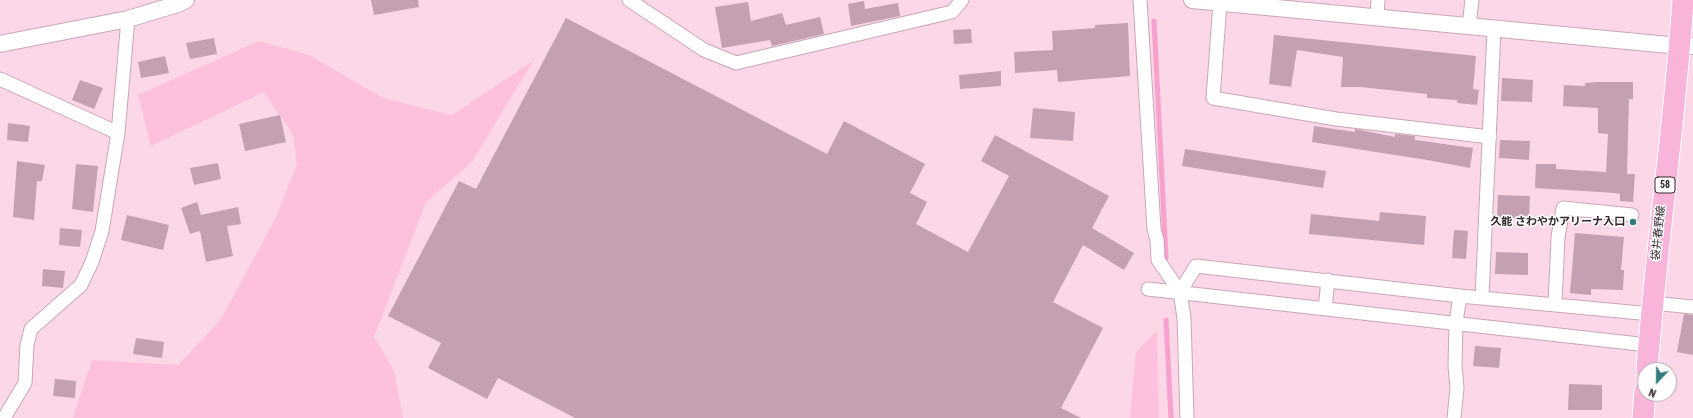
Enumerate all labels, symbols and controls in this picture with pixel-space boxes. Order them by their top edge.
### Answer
road number: 58 [1655,177,1675,193]
street label: 袋井春野線 [1650,205,1668,261]
place label: 久能 さわやかアリーナ入口 [1490,215,1625,229]
marker: 久能 さわやかアリーナ入口 [1628,217,1638,227]
north arrow [1637,362,1677,402]
text: N [1647,385,1658,400]

